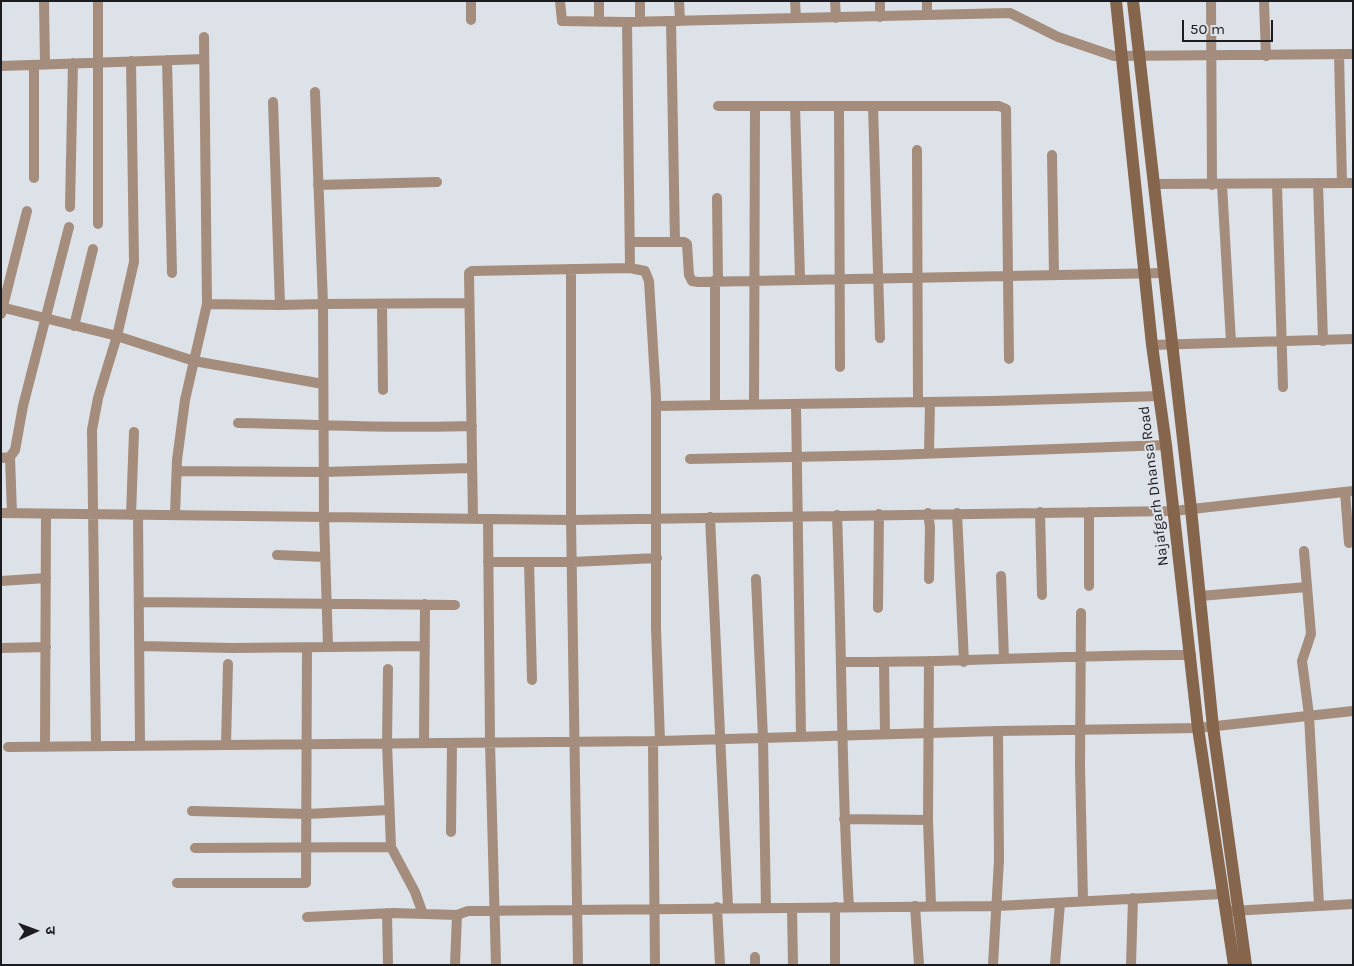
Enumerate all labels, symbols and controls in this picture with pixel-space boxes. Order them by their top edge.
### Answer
scale bar [1184,10,1275,42]
text: 50 m [1190,20,1225,38]
street label: Najafgarh Dhansa Road [1135,405,1173,567]
north arrow [10,906,60,956]
text: उ [42,926,59,935]

